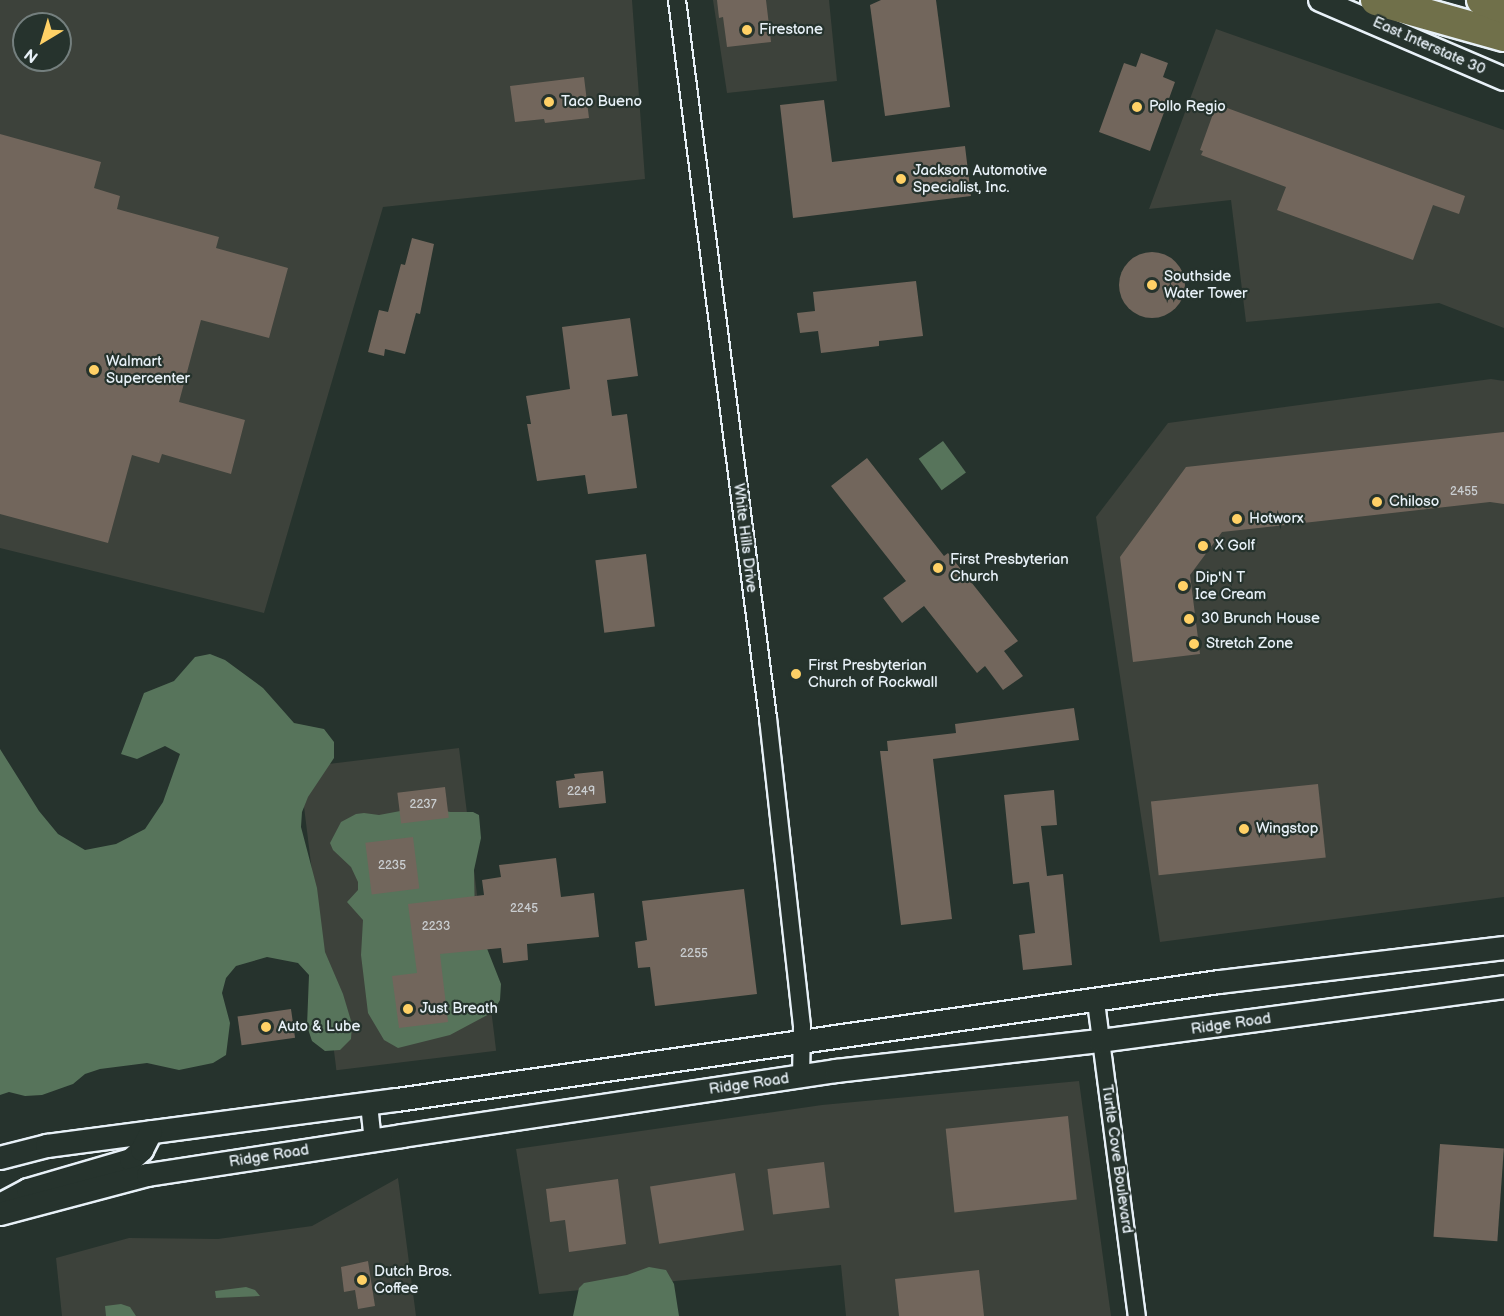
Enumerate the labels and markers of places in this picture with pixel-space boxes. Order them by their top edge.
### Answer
place label: Firestone [759,21,823,39]
marker: Firestone [740,23,754,37]
place label: Taco Bueno [561,93,642,111]
marker: Taco Bueno [542,95,556,109]
place label: Pollo Regio [1149,98,1226,116]
marker: Pollo Regio [1130,100,1144,114]
place label: Jackson Automotive Specialist, Inc. [913,161,1047,196]
marker: Jackson Automotive Specialist, Inc. [894,172,908,186]
place label: Southside Water Tower [1164,267,1248,302]
marker: Southside Water Tower [1145,278,1159,292]
place label: Walmart Supercenter [106,352,190,387]
marker: Walmart Supercenter [87,363,101,377]
place label: Chiloso [1389,493,1439,511]
marker: Chiloso [1370,495,1384,509]
place label: Hotworx [1249,510,1304,528]
marker: Hotworx [1230,512,1244,526]
place label: X Golf [1215,537,1255,555]
marker: X Golf [1196,539,1210,553]
place label: First Presbyterian Church [950,550,1069,585]
marker: First Presbyterian Church [931,561,945,575]
place label: Dip'N T Ice Cream [1195,568,1266,603]
marker: Dip'N T Ice Cream [1176,579,1190,593]
place label: 30 Brunch House [1201,610,1320,628]
marker: 30 Brunch House [1182,612,1196,626]
place label: Stretch Zone [1206,635,1293,653]
marker: Stretch Zone [1187,637,1201,651]
place label: First Presbyterian Church of Rockwall [808,656,937,691]
marker: First Presbyterian Church of Rockwall [789,667,803,681]
place label: Wingstop [1256,820,1318,838]
marker: Wingstop [1237,822,1251,836]
place label: Just Breath [420,1000,498,1018]
marker: Just Breath [401,1002,415,1016]
place label: Auto & Lube [278,1018,360,1036]
marker: Auto & Lube [259,1020,273,1034]
place label: Dutch Bros. Coffee [374,1262,452,1297]
marker: Dutch Bros. Coffee [355,1273,369,1287]

